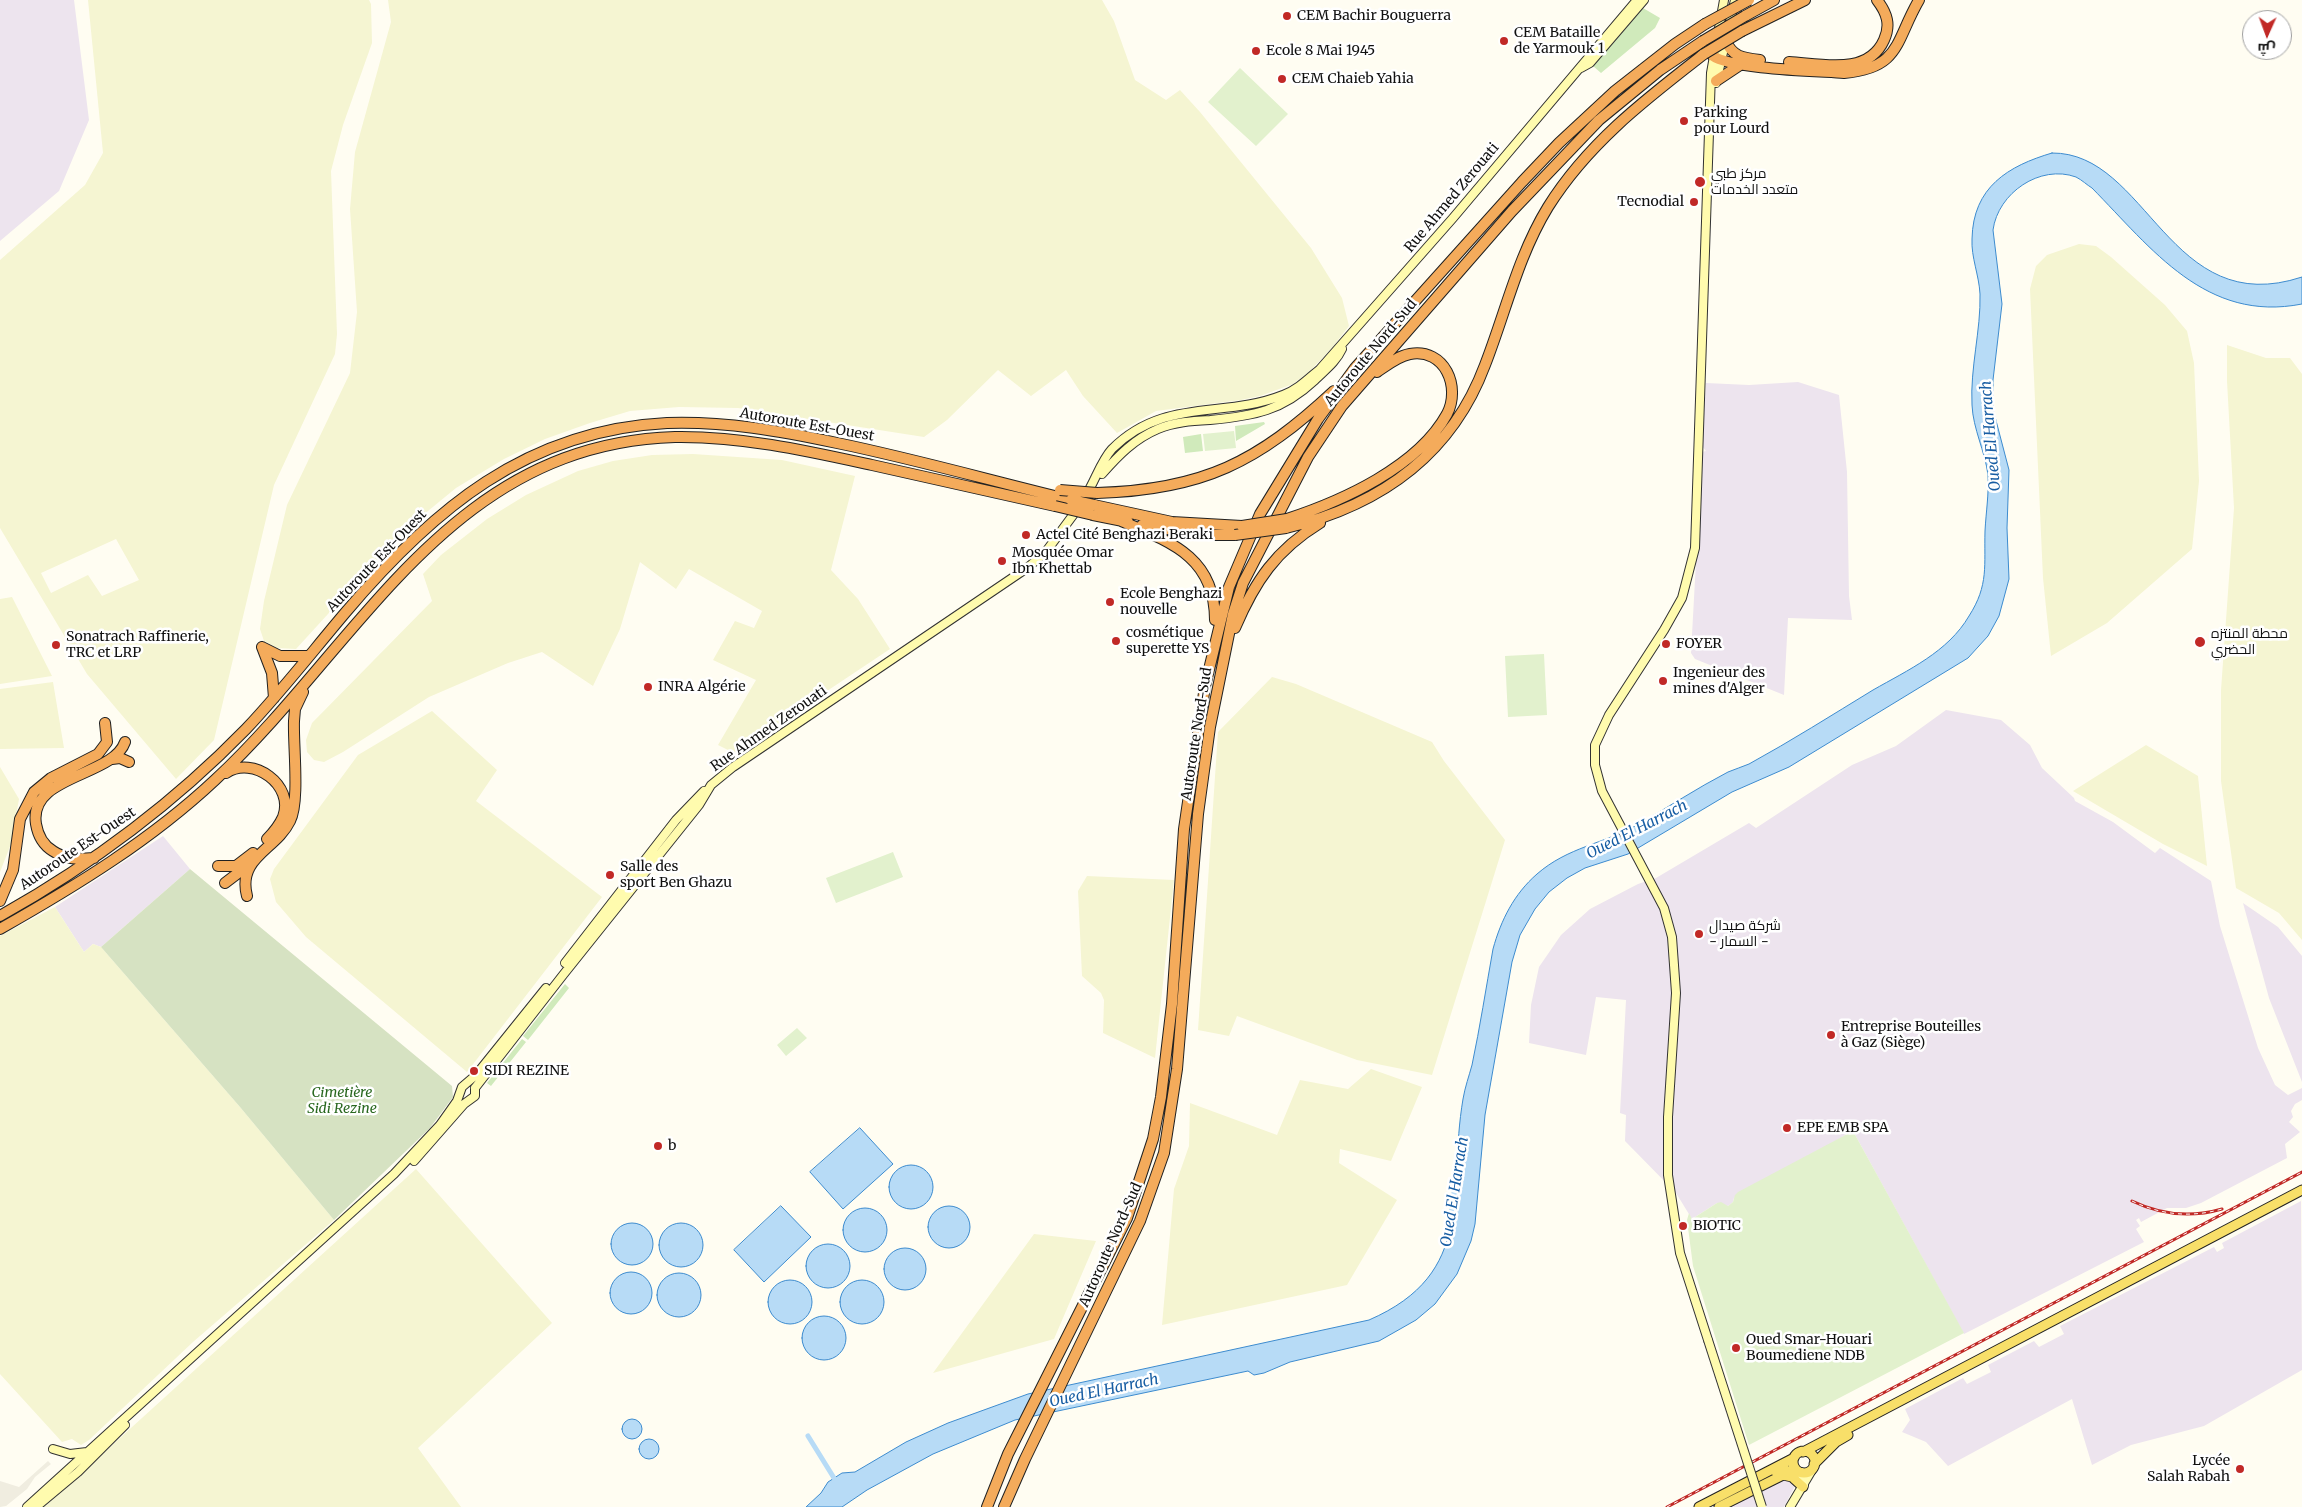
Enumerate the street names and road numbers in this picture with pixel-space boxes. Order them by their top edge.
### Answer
street label: Rue Ahmed Zerouati [1401,140,1503,256]
street label: Autoroute Nord-Sud [1321,296,1421,410]
street label: Autoroute Est-Ouest [739,405,875,445]
street label: Autoroute Est-Ouest [324,506,430,616]
street label: Autoroute Nord-Sud [1178,666,1216,802]
street label: Rue Ahmed Zerouati [708,683,830,775]
street label: Autoroute Est-Ouest [17,804,139,894]
street label: Autoroute Nord-Sud [1076,1180,1146,1310]

